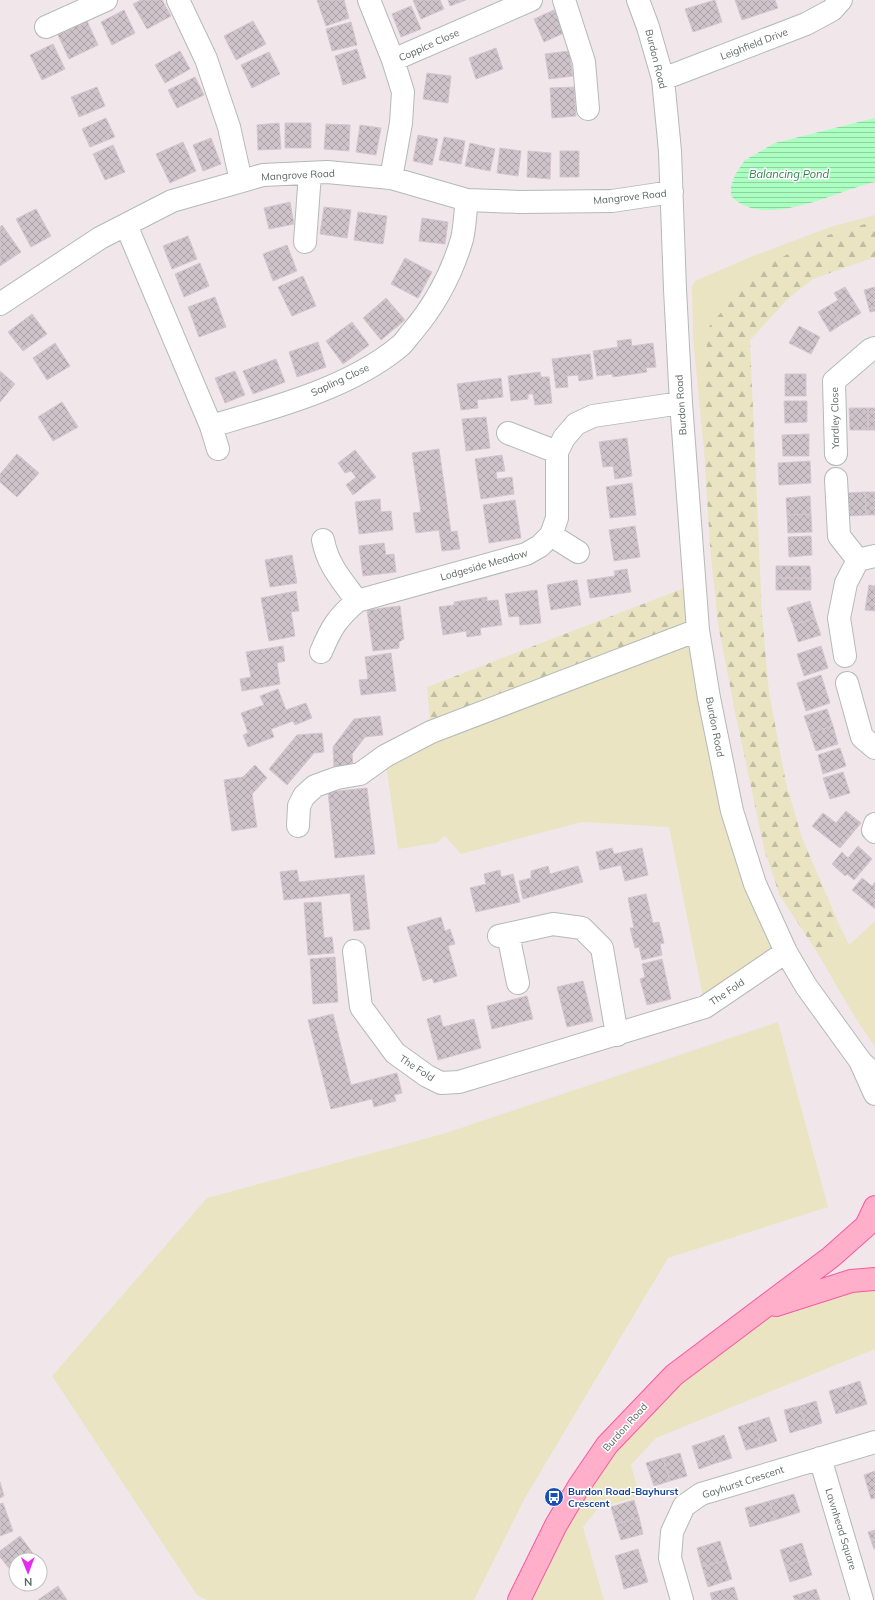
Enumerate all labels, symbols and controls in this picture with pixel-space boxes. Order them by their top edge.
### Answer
street label: Leighfield Drive [718,25,790,63]
street label: Coppice Close [397,26,461,64]
street label: Burdon Road [642,28,670,90]
street label: Mangrove Road [261,167,335,183]
water label: Balancing Pond [749,167,829,181]
street label: Mangrove Road [593,187,667,207]
street label: Sapling Close [309,361,371,399]
street label: Burdon Road [672,374,690,436]
street label: Yardley Close [828,387,842,450]
street label: Lodgeside Meadow [439,546,529,584]
street label: Burdon Road [703,696,727,758]
street label: The Fold [707,976,747,1008]
street label: The Fold [397,1052,437,1084]
street label: Burdon Road [600,1400,650,1454]
street label: Gayhurst Crescent [700,1462,786,1501]
place label: Burdon Road-Bayhurst Crescent [568,1485,678,1510]
bus stop icon: Burdon Road-Bayhurst Crescent [543,1486,565,1508]
street label: Lawnhead Square [822,1487,860,1571]
north arrow [8,1552,48,1592]
text: N [24,1575,32,1589]

